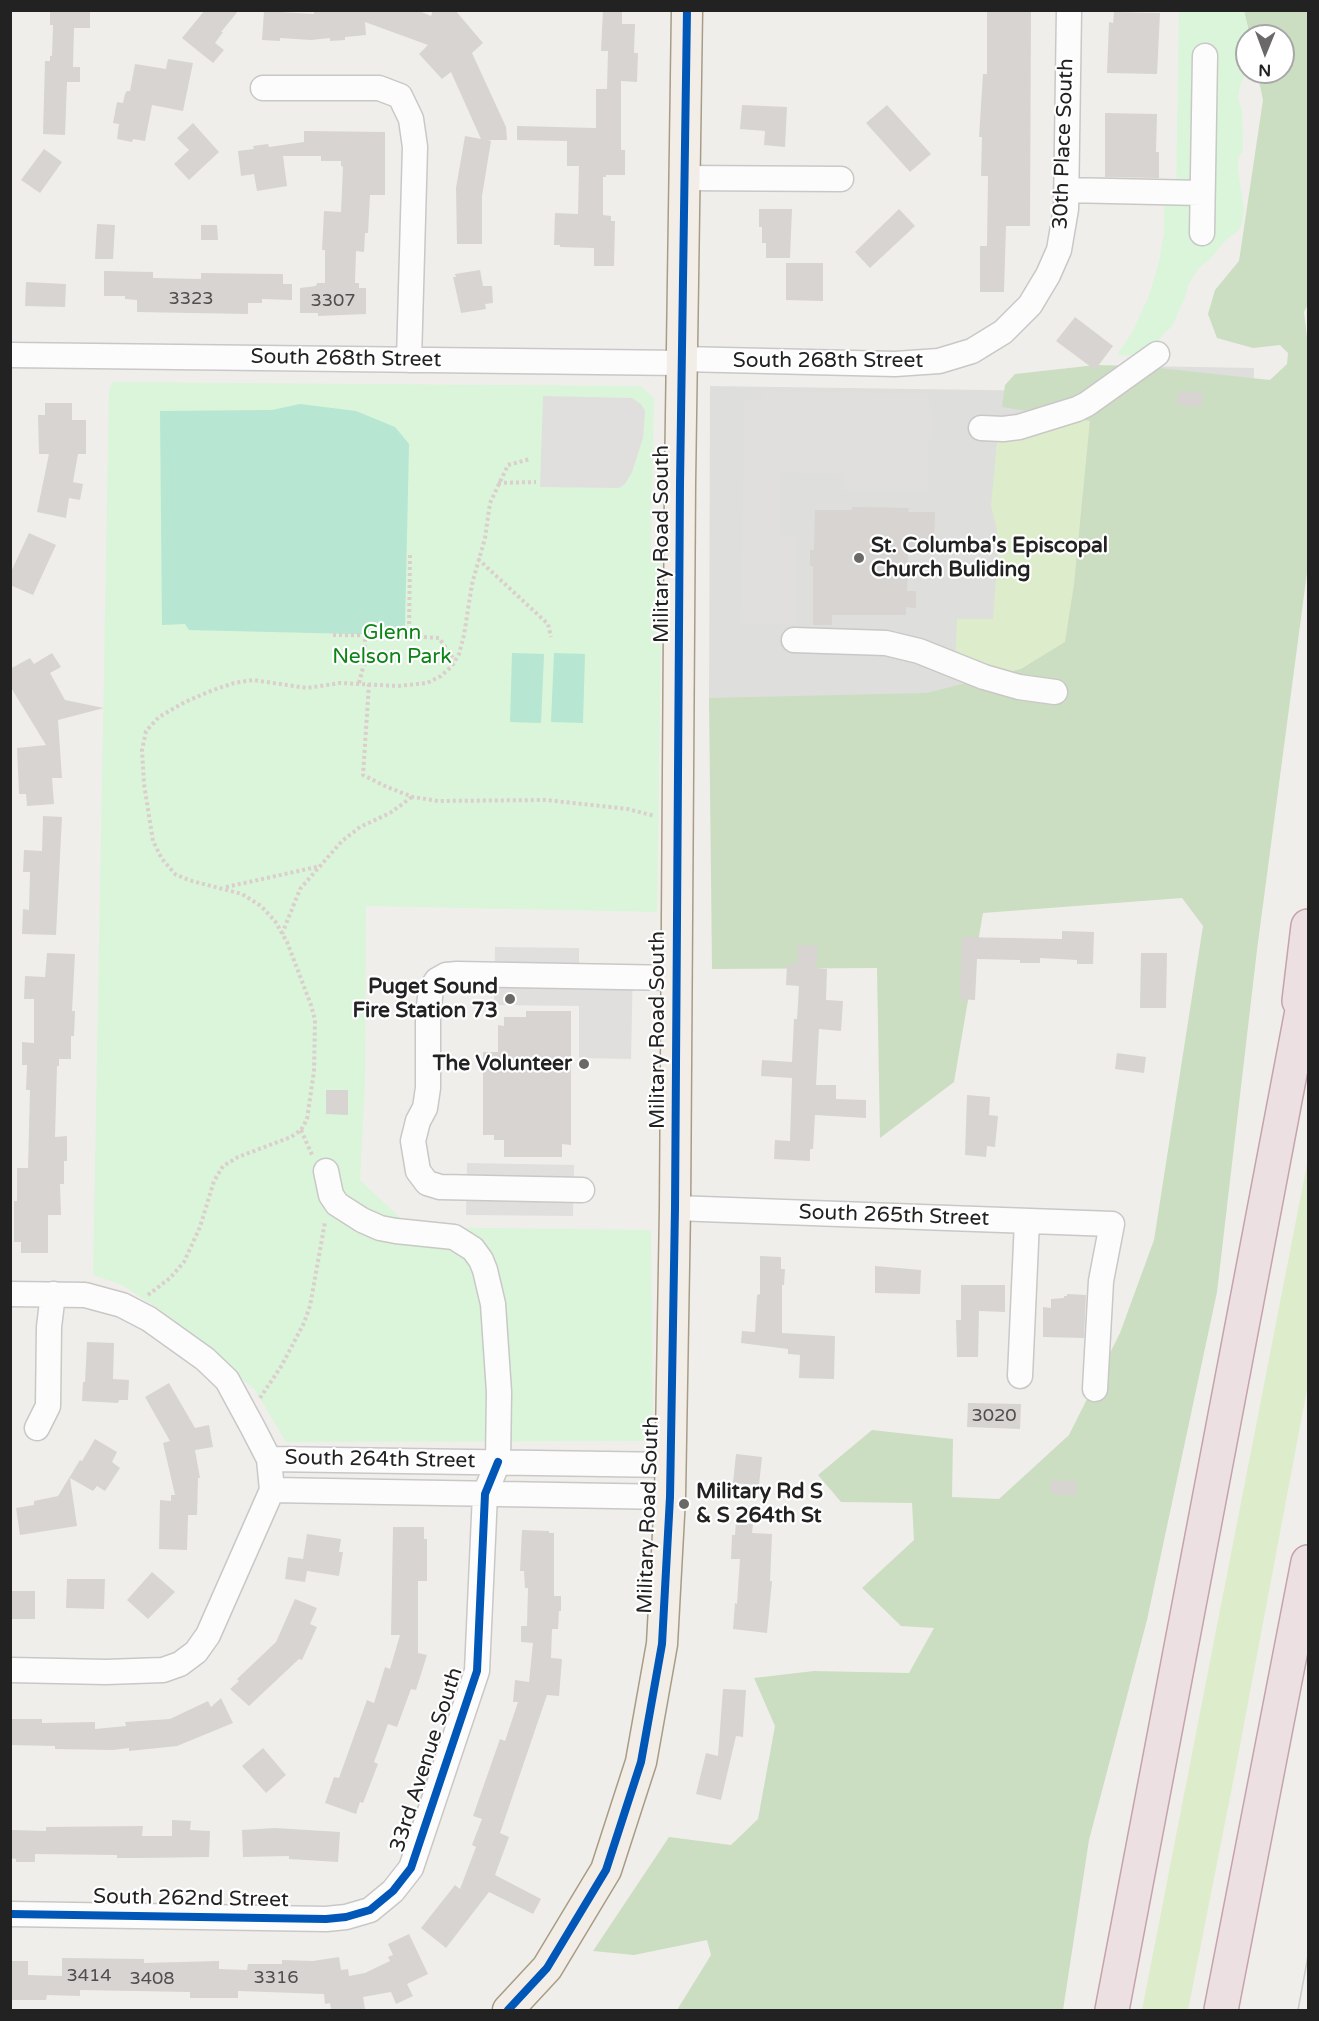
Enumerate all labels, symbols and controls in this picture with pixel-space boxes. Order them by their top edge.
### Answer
north arrow [1235,24,1295,84]
street label: 30th Place South [1048,58,1080,230]
text: N [1258,60,1271,80]
house number: 3323 [168,288,214,310]
house number: 3307 [310,290,356,312]
street label: South 268th Street [250,345,442,373]
street label: South 268th Street [733,348,923,374]
street label: Military Road South [649,445,675,643]
place label: St. Columba's Episcopal Church Buliding [871,533,1108,583]
marker: St. Columba's Episcopal Church Buliding [852,551,866,565]
park label: Glenn Nelson Park [332,620,452,670]
street label: Military Road South [645,931,671,1129]
place label: Puget Sound Fire Station 73 [352,974,498,1024]
marker: Puget Sound Fire Station 73 [503,992,517,1006]
place label: The Volunteer [433,1051,572,1077]
marker: The Volunteer [577,1057,591,1071]
street label: South 265th Street [798,1200,990,1232]
house number: 3020 [971,1405,1017,1427]
street label: Military Road South [633,1416,665,1614]
street label: South 264th Street [284,1446,476,1474]
place label: Military Rd S & S 264th St [696,1479,823,1529]
marker: Military Rd S & S 264th St [677,1497,691,1511]
street label: 33rd Avenue South [385,1664,469,1856]
street label: South 262nd Street [93,1885,289,1913]
house number: 3414 [66,1965,112,1987]
house number: 3316 [253,1967,299,1989]
house number: 3408 [129,1968,175,1990]

